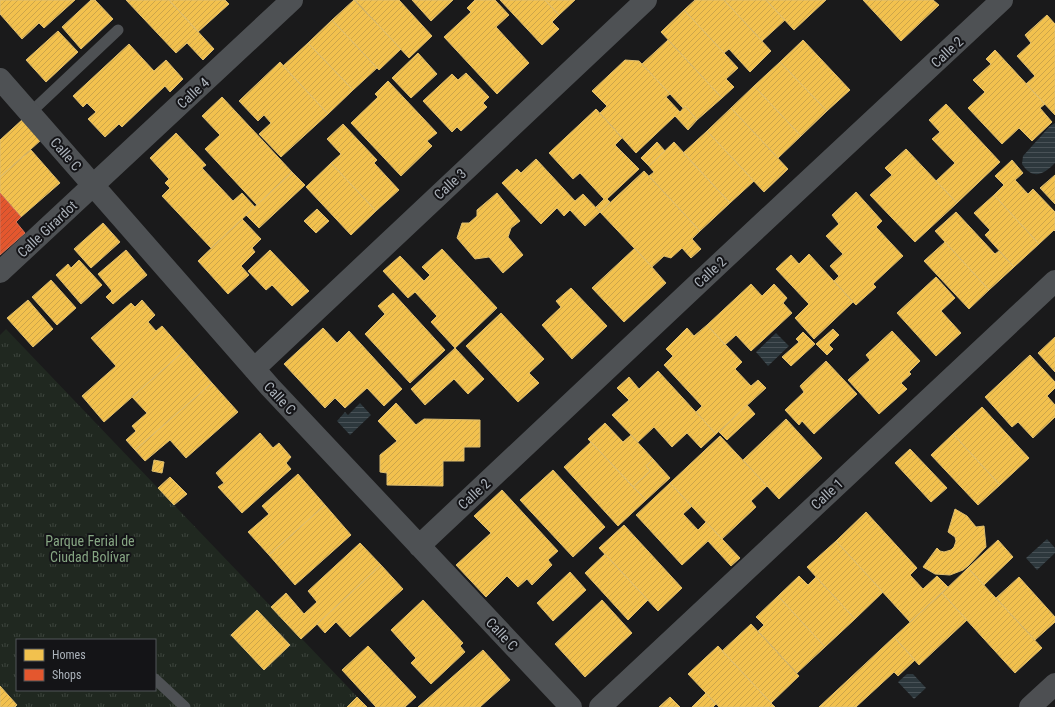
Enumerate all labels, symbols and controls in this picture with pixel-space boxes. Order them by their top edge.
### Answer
street label: Calle 2 [928,33,966,71]
street label: Calle 4 [174,74,212,112]
street label: Calle C [47,134,85,174]
street label: Calle 3 [431,165,469,203]
street label: Calle Girardot [14,197,80,261]
street label: Calle 2 [691,253,729,291]
street label: Calle C [261,378,299,418]
street label: Calle 2 [455,475,493,513]
street label: Calle 1 [808,475,846,513]
park label: Parque Ferial de Ciudad Bolívar [45,533,135,565]
street label: Calle C [483,614,521,654]
legend [16,639,156,691]
text: Homes [52,648,86,662]
text: Shops [52,668,81,682]

